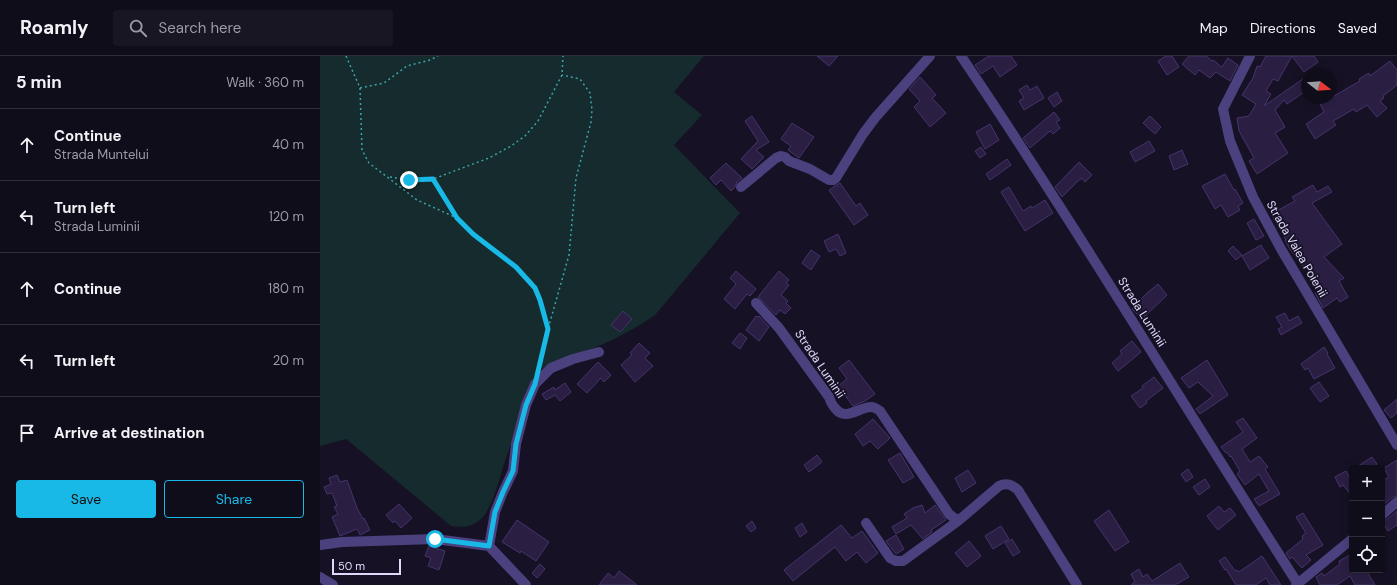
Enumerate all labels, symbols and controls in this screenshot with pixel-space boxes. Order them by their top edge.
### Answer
search box [113,10,393,46]
text: Roamly [20,15,89,40]
icon: search [127,17,149,39]
text: Search here [159,18,241,38]
text: Map [1200,19,1228,37]
text: Directions [1250,19,1316,37]
text: Saved [1338,19,1377,37]
north arrow [1301,68,1337,104]
text: 5 min [16,71,62,93]
text: Walk · 360 m [226,74,304,91]
text: Continue [54,126,122,146]
icon: ahead [16,134,38,156]
text: 40 m [272,136,304,153]
text: Strada Muntelui [54,146,149,163]
route end [400,171,418,189]
text: Turn left [54,198,115,218]
street label: Strada Valea Poienii [1263,198,1331,300]
icon: left [16,206,38,228]
text: 120 m [269,208,304,225]
text: Strada Luminii [54,218,140,235]
street label: Strada Luminii [1114,274,1170,350]
icon: ahead [16,278,38,300]
text: Continue [54,279,122,299]
text: 180 m [268,280,304,297]
street label: Strada Luminii [791,327,849,401]
icon: left [16,350,38,372]
text: Turn left [54,351,115,371]
text: 20 m [273,352,304,369]
icon: arrive [16,422,38,444]
text: Arrive at destination [54,423,205,443]
map controls [1349,465,1385,573]
button: + [1349,465,1385,501]
button: Save [16,480,156,518]
button: Share [164,480,304,518]
button: − [1349,501,1385,537]
route start [426,530,444,548]
button: locate [1349,537,1385,573]
scale bar [332,557,401,576]
text: 50 m [338,559,365,573]

